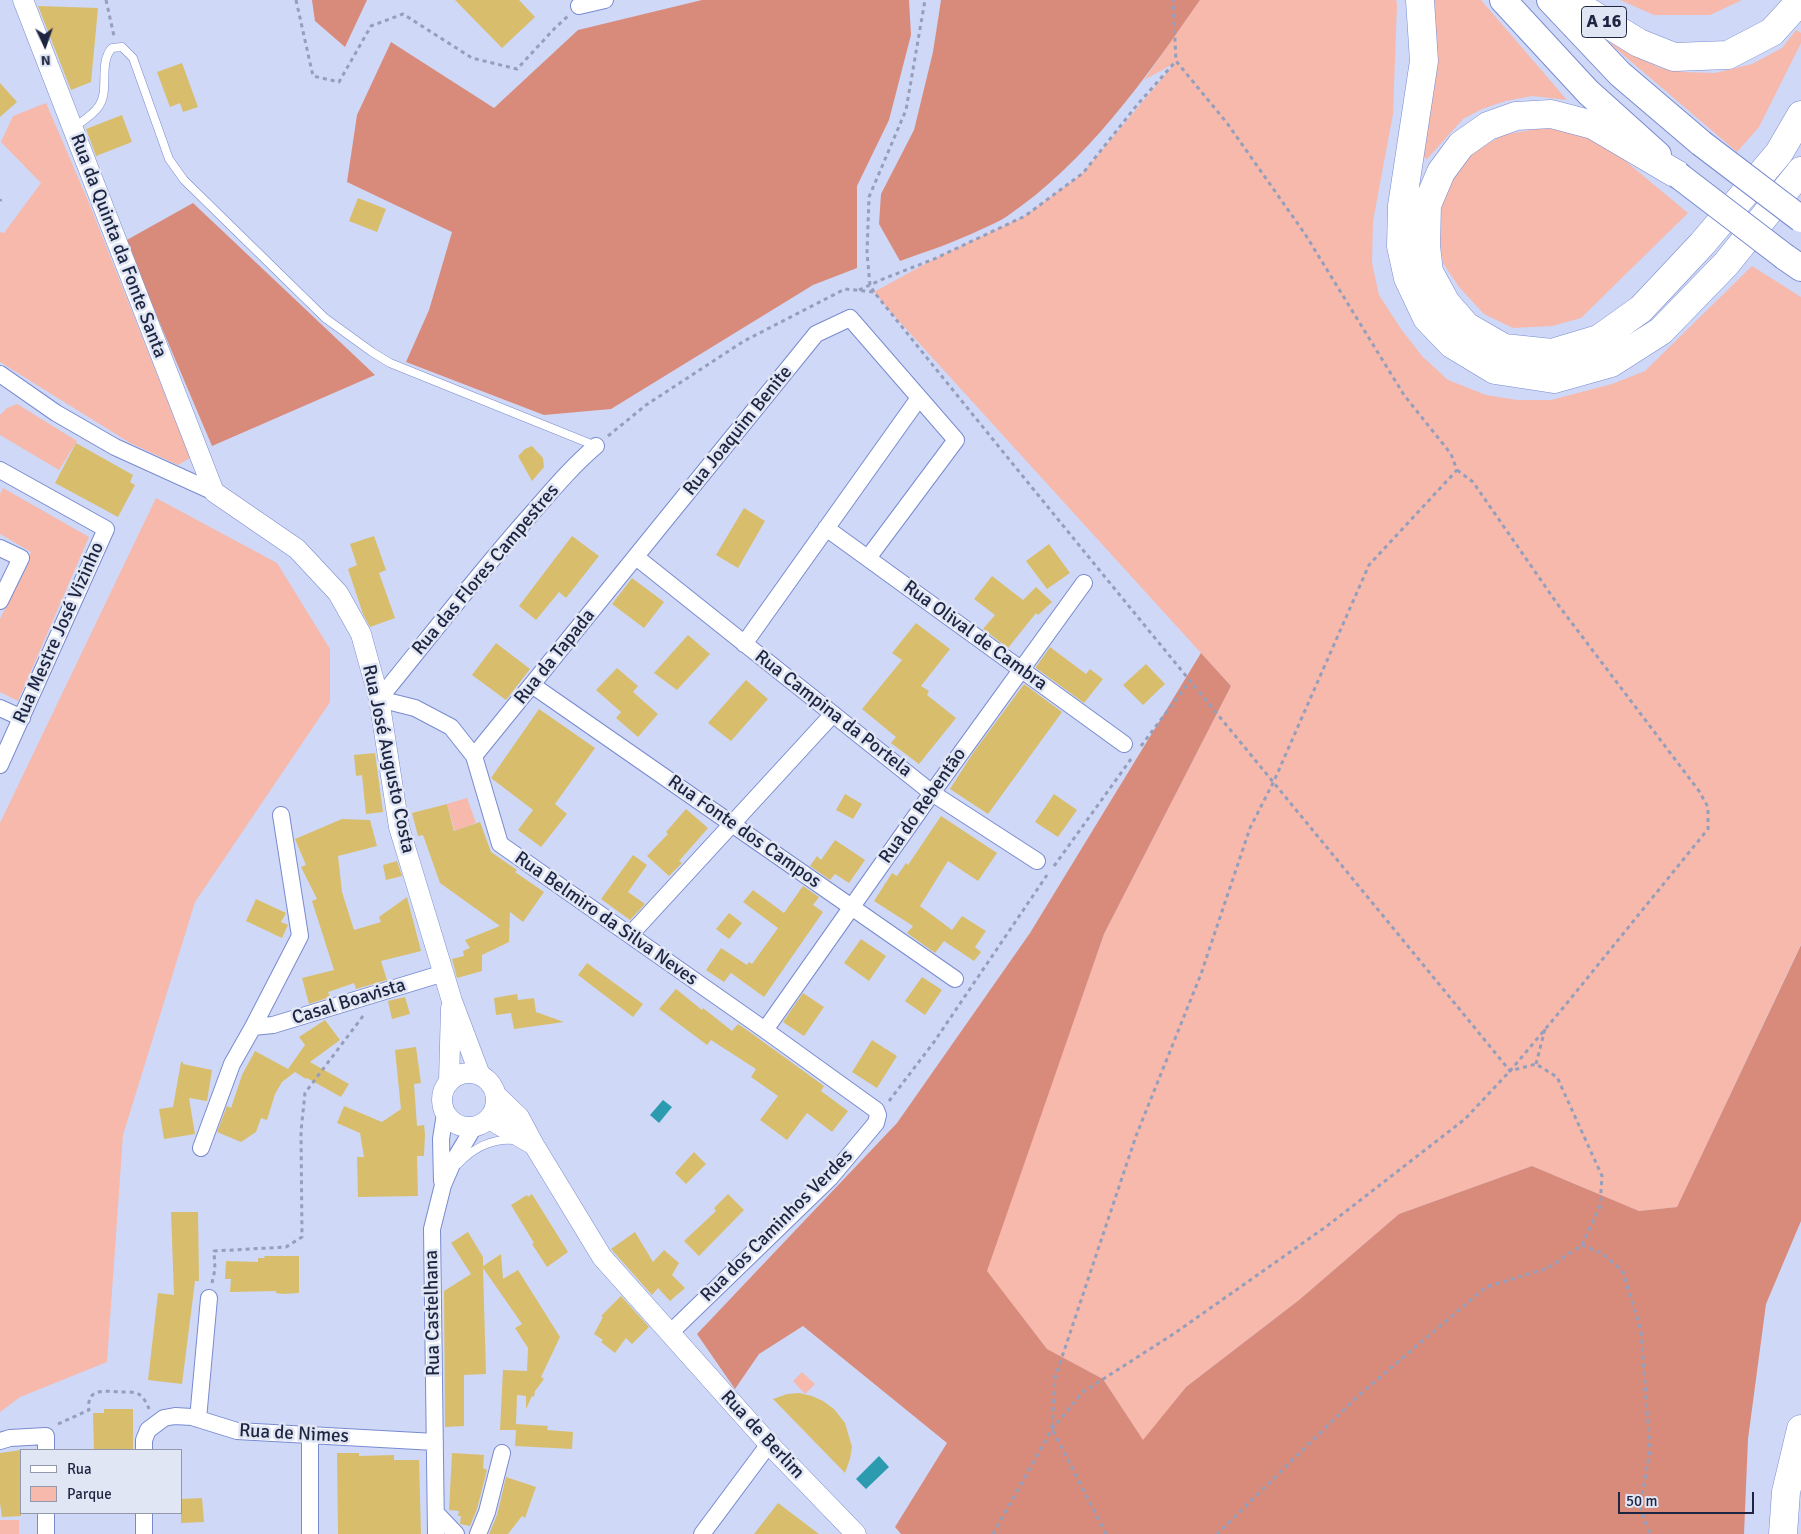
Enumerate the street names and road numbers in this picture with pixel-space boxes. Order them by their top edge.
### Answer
road number: A 16 [1582,7,1626,38]
street label: Rua da Quinta da Fonte Santa [65,131,171,361]
street label: Rua Joaquim Benite [679,361,797,501]
street label: Rua das Flores Campestres [408,480,564,660]
street label: Rua Mestre José Vizinho [9,539,109,727]
street label: Rua Olival de Cambra [899,576,1051,696]
street label: Rua da Tapada [510,605,600,709]
street label: Rua Campina da Portela [750,645,916,783]
street label: Rua José Augusto Costa [357,662,419,856]
street label: Rua do Rebentão [875,744,971,868]
street label: Rua Fonte dos Campos [663,771,825,893]
street label: Rua Belmiro da Silva Neves [510,847,702,991]
street label: Casal Boavista [289,974,409,1030]
street label: Rua dos Caminhos Verdes [696,1145,858,1307]
street label: Rua Castelhana [421,1250,445,1376]
street label: Rua de Berlim [715,1386,809,1484]
street label: Rua de Nimes [238,1420,350,1448]

